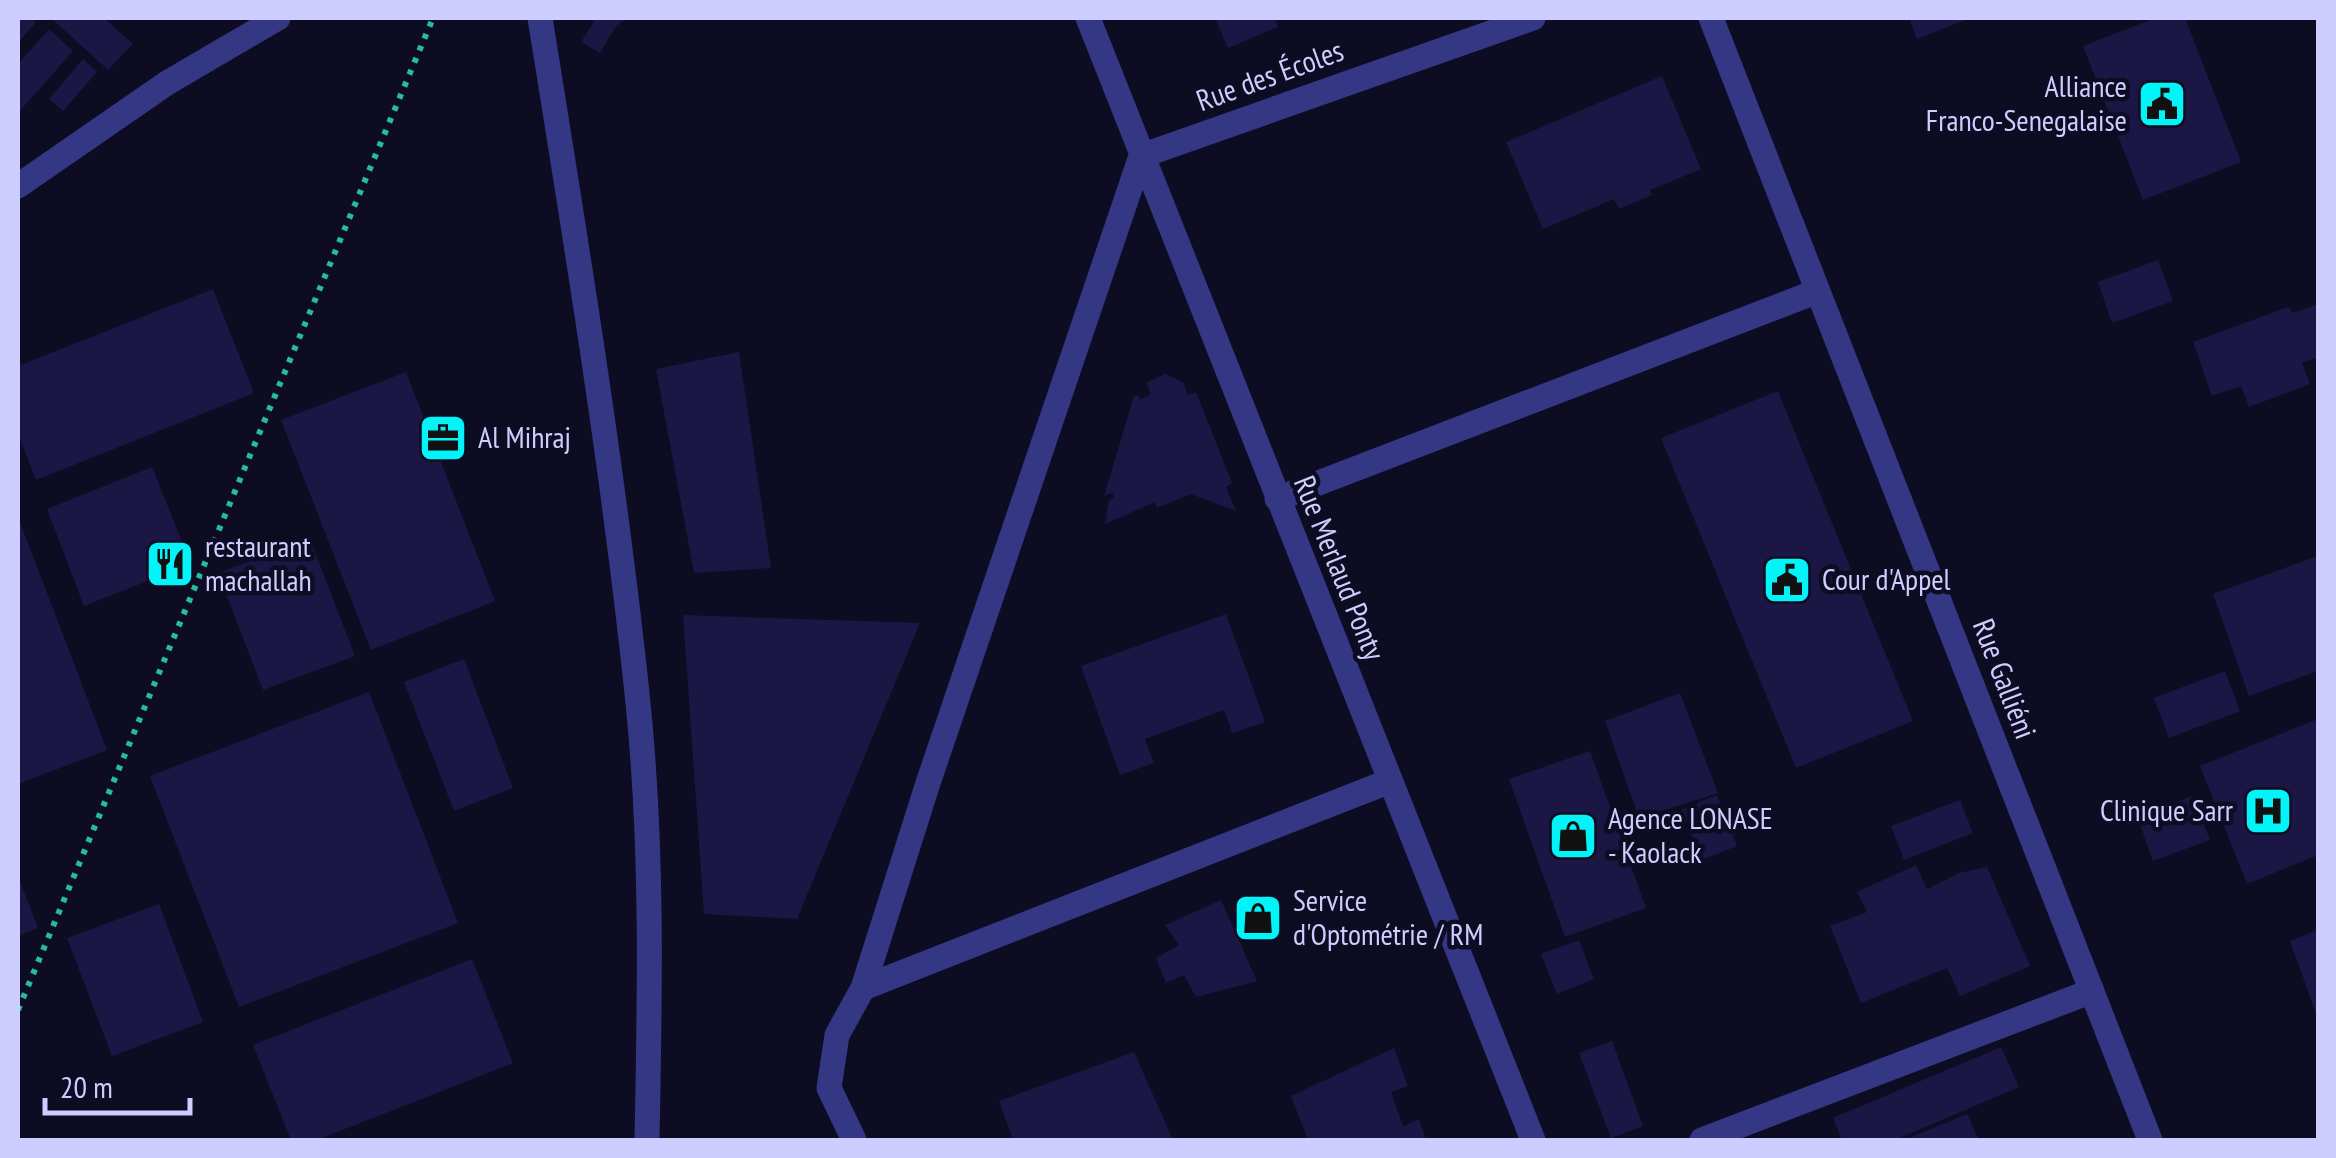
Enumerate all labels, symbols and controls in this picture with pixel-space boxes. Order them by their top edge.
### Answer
street label: Rue des Écoles [1191,30,1348,119]
place label: Alliance Franco-Senegalaise [1926,66,2127,139]
public building icon: Alliance Franco-Senegalaise [2136,78,2188,130]
office icon: Al Mihraj [417,412,469,464]
place label: Al Mihraj [478,417,571,456]
street label: Rue Merlaud Ponty [1286,470,1395,666]
place label: restaurant machallah [205,526,312,599]
restaurant icon: restaurant machallah [144,538,196,590]
public building icon: Cour d'Appel [1761,554,1813,606]
place label: Cour d'Appel [1822,559,1951,598]
street label: Rue Galliéni [1965,613,2046,744]
hospital icon: Clinique Sarr [2242,785,2294,837]
place label: Clinique Sarr [2100,790,2234,829]
place label: Agence LONASE - Kaolack [1608,798,1773,871]
shop icon: Agence LONASE - Kaolack [1547,810,1599,862]
place label: Service d'Optométrie / RM [1293,880,1483,953]
shop icon: Service d'Optométrie / RM [1232,892,1284,944]
scale bar [45,1053,190,1115]
text: 20 m [60,1067,113,1106]

